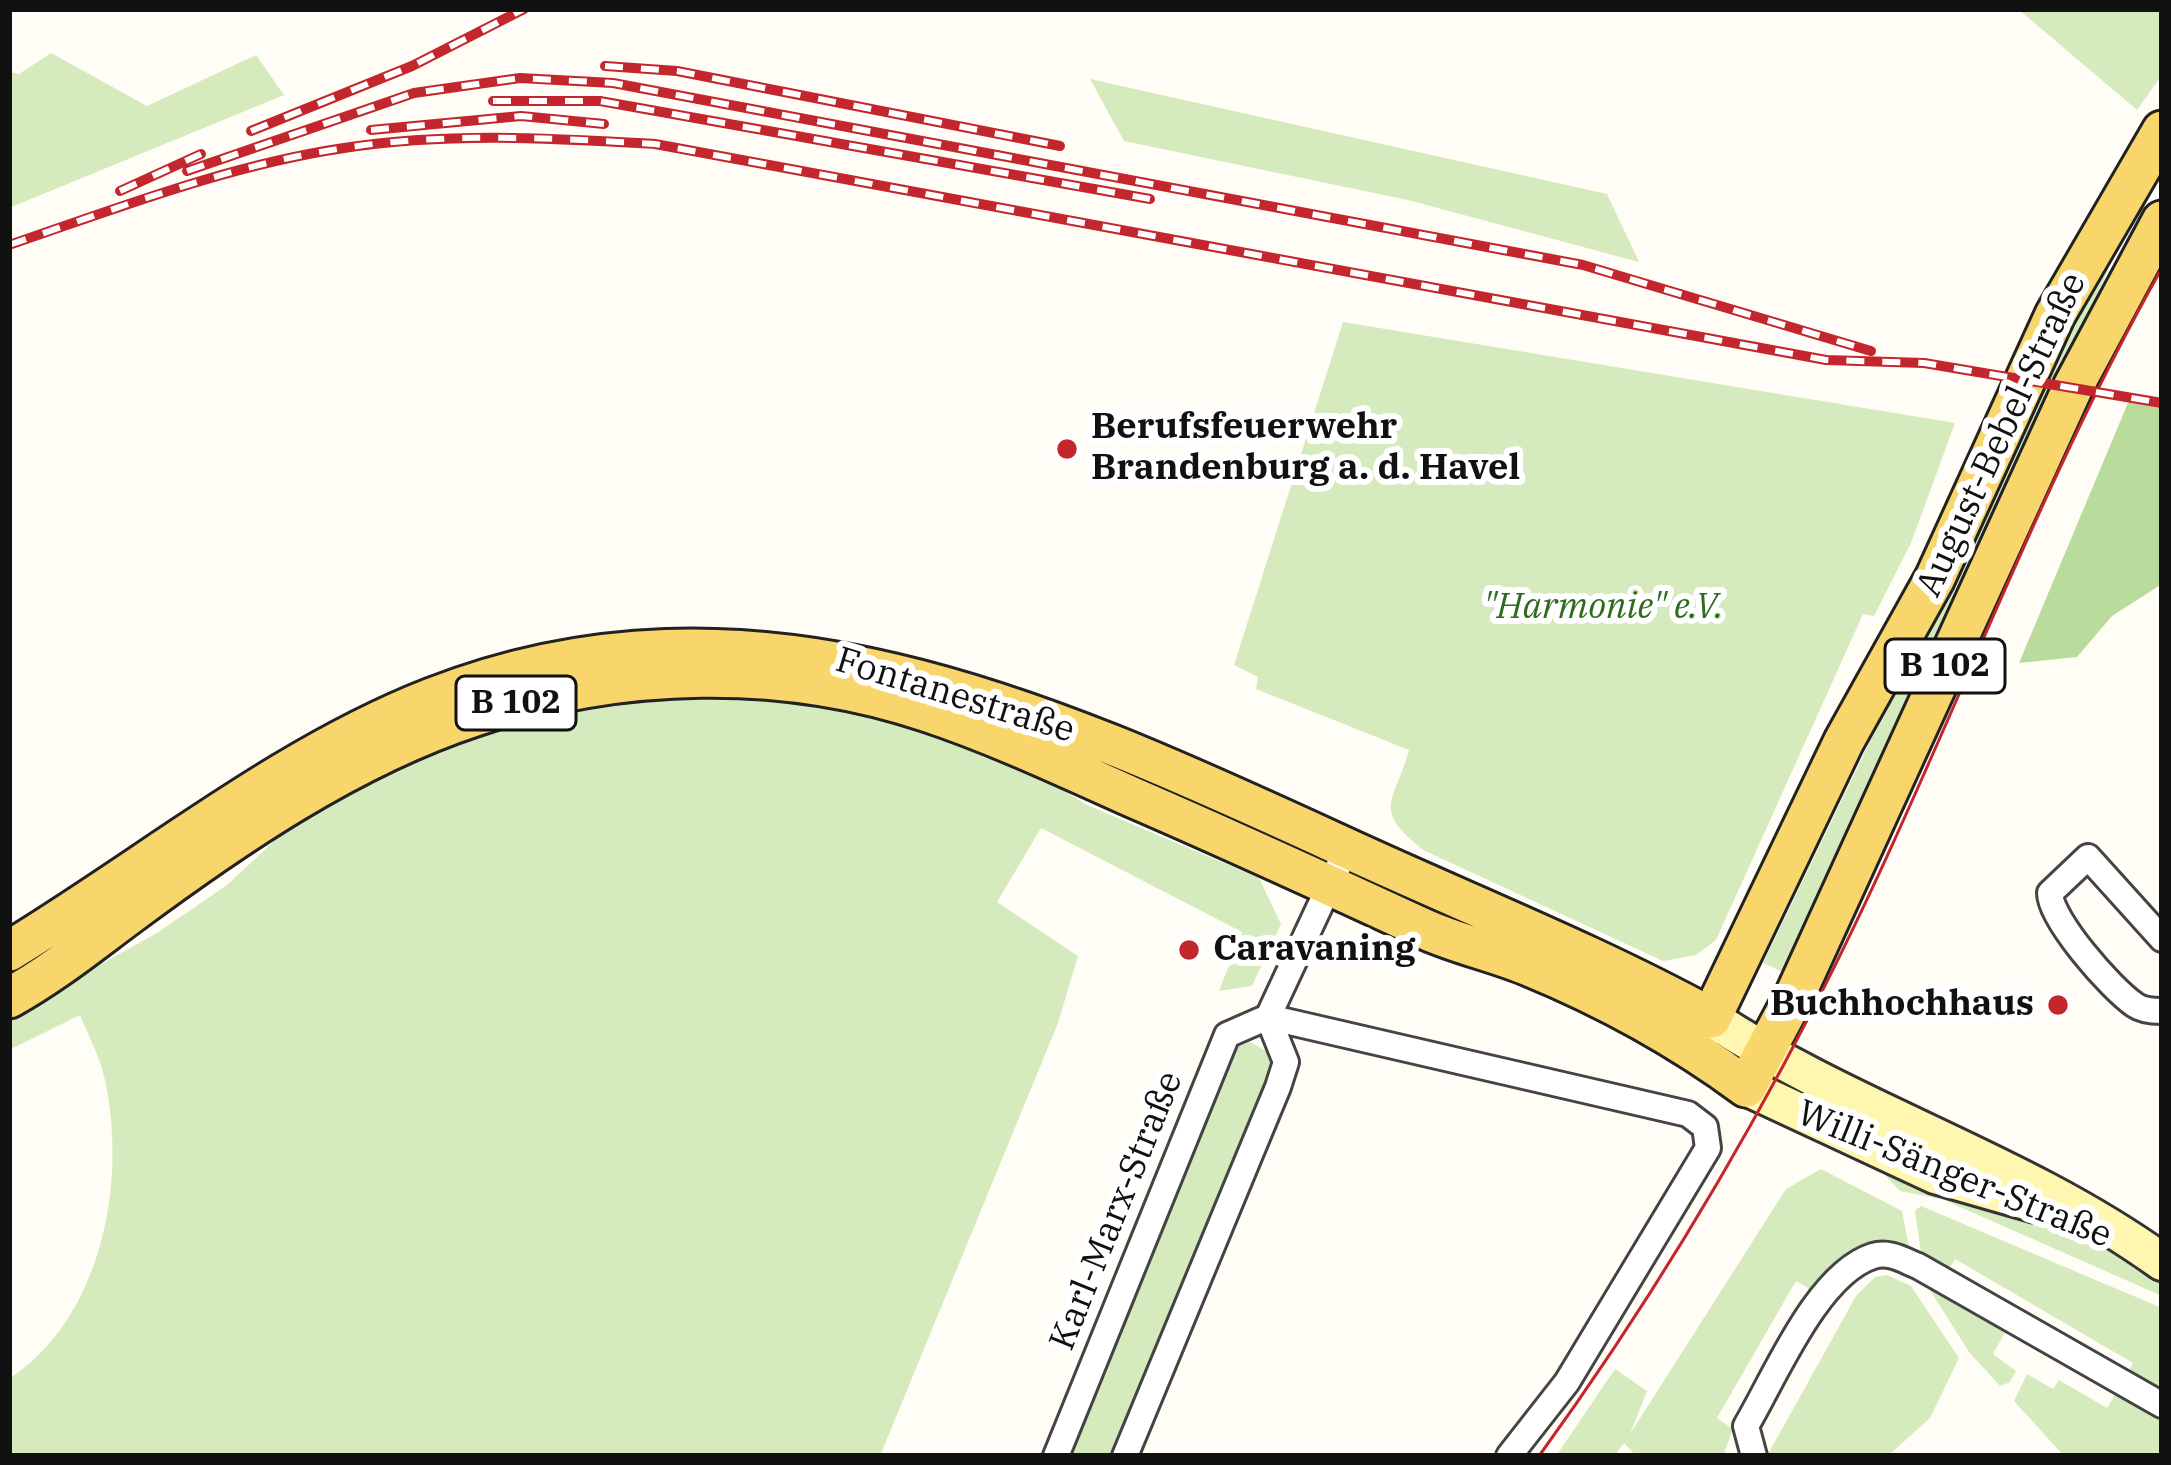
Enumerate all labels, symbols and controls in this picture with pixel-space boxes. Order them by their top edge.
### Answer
street label: August-Bebel-Straße [1908,266,2096,604]
place label: Berufsfeuerwehr Brandenburg a. d. Havel [1091,406,1520,491]
marker: Berufsfeuerwehr Brandenburg a. d. Havel [1054,436,1080,462]
park label: "Harmonie" e.V. [1483,586,1723,630]
street label: Fontanestraße [831,639,1079,753]
road number: B 102 [1885,639,2005,693]
road number: B 102 [456,676,576,730]
place label: Caravaning [1213,928,1416,972]
marker: Caravaning [1176,937,1202,963]
place label: Buchhochhaus [1770,983,2034,1027]
marker: Buchhochhaus [2045,992,2071,1018]
street label: Karl-Marx-Straße [1041,1065,1193,1357]
street label: Willi-Sänger-Straße [1790,1092,2118,1258]

